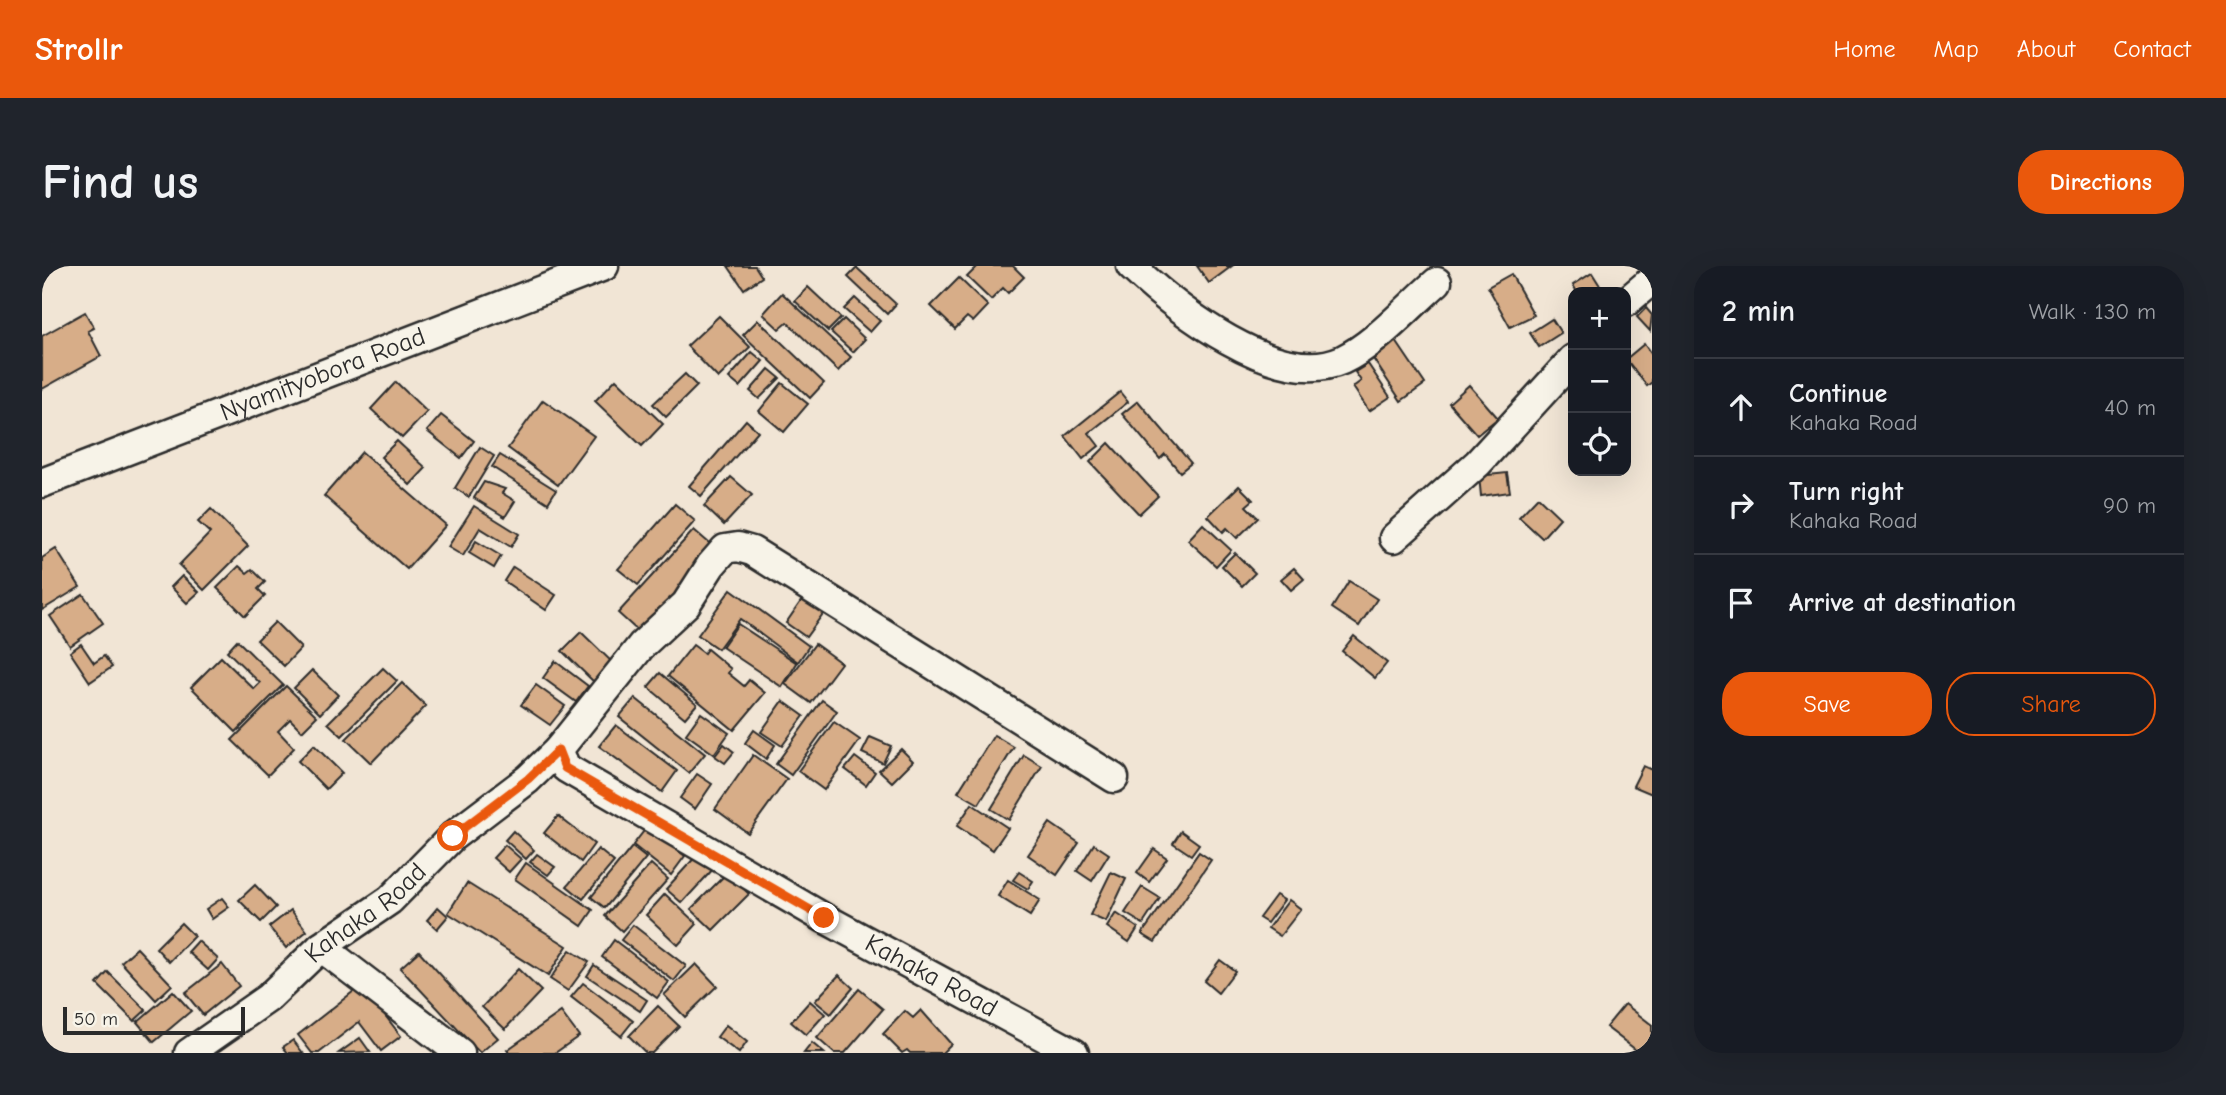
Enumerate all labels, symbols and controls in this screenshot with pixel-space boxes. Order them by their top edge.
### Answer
text: Strollr [35,30,123,68]
text: Home [1834,35,1895,63]
text: Map [1933,35,1979,63]
text: About [2017,35,2075,63]
text: Contact [2113,35,2191,63]
button: Directions [2018,150,2184,214]
text: Find us [42,154,198,210]
map controls [1568,287,1631,476]
button: + [1568,287,1631,350]
text: 2 min [1722,294,1795,329]
text: Walk · 130 m [2029,298,2156,325]
street label: Nyamityobora Road [216,321,430,428]
button: − [1568,350,1631,413]
text: Continue [1789,379,1887,409]
icon: ahead [1722,388,1760,426]
text: 40 m [2104,394,2156,421]
text: Kahaka Road [1789,409,1918,436]
button: locate [1568,413,1631,476]
text: Turn right [1789,477,1903,507]
icon: right [1722,486,1760,524]
text: 90 m [2103,492,2156,519]
text: Kahaka Road [1789,507,1918,534]
icon: arrive [1722,584,1760,622]
text: Arrive at destination [1789,588,2016,618]
button: Save [1722,672,1932,736]
button: Share [1946,672,2156,736]
route start [437,820,468,851]
street label: Kahaka Road [299,857,433,969]
route end [808,902,839,933]
street label: Kahaka Road [860,928,1002,1024]
scale bar [63,1004,245,1036]
text: 50 m [74,1008,118,1030]

